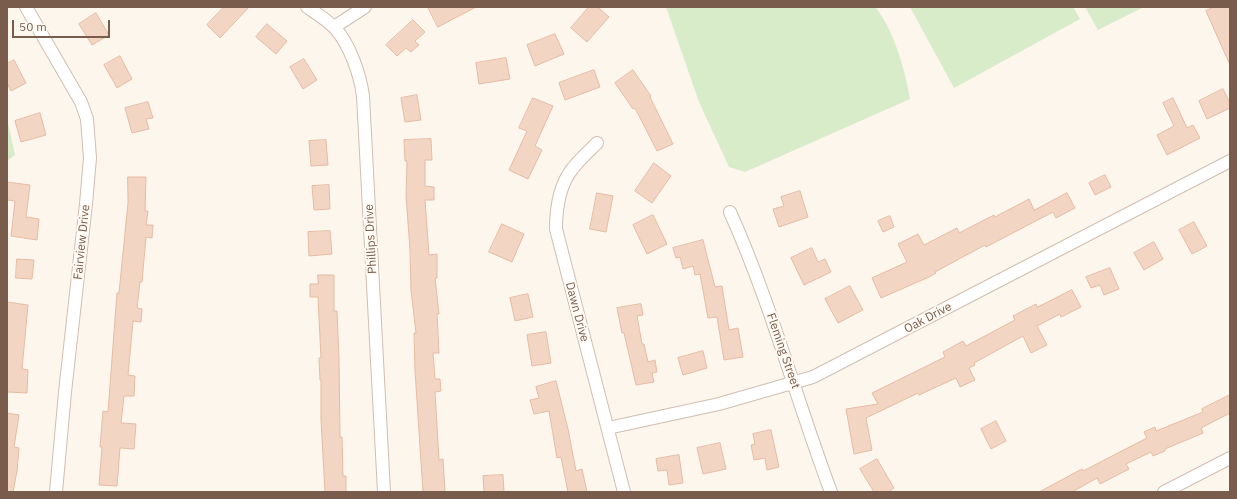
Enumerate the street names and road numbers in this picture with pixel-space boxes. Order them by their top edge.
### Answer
street label: Fairview Drive [71,204,93,280]
street label: Phillips Drive [362,204,380,274]
street label: Dawn Drive [562,281,592,343]
street label: Oak Drive [902,299,954,337]
street label: Fleming Street [763,311,803,391]

